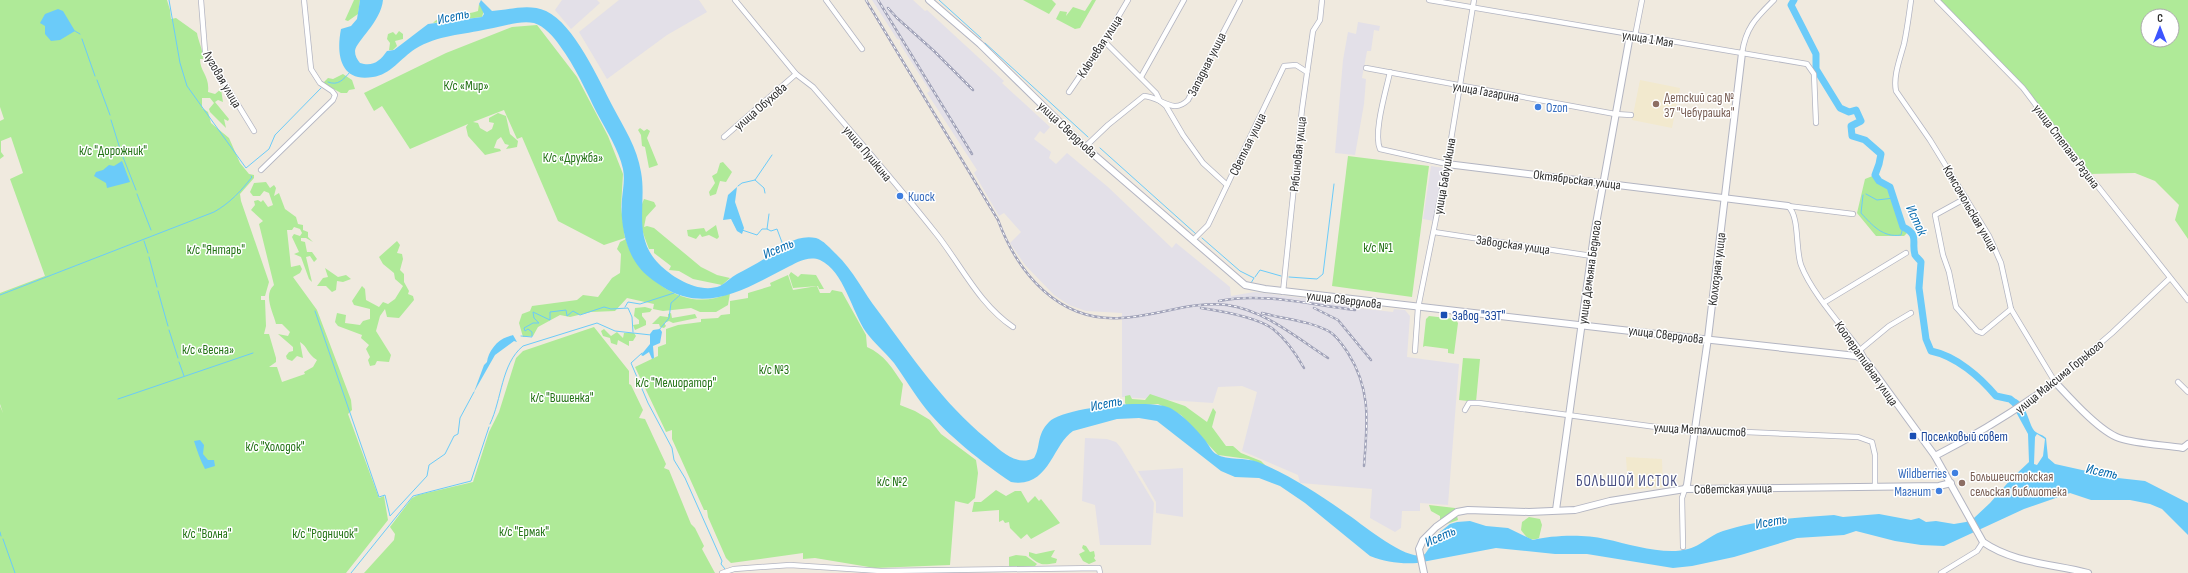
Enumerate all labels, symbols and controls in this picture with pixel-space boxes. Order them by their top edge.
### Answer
water label: Исеть [436,5,471,28]
north arrow [2140,8,2180,48]
street label: Ключевая улица [1074,12,1126,81]
text: С [2157,12,2163,25]
street label: улица 1 Мая [1621,27,1675,51]
street label: Западная улица [1184,30,1230,99]
street label: Луговая улица [199,47,245,111]
park label: К/с «Мир» [443,78,489,94]
street label: улица Гагарина [1451,78,1520,106]
street label: улица Обухова [731,80,790,134]
place label: Детский сад № 37 "Чебурашка" [1664,90,1735,121]
street label: улица Свердлова [1034,98,1100,161]
marker: Детский сад № 37 "Чебурашка" [1651,99,1661,109]
place label: Ozon [1546,100,1568,116]
street label: улица Степана Разина [2029,101,2103,192]
marker: Ozon [1533,102,1543,112]
street label: Светлая улица [1226,111,1270,178]
street label: Рябиновая улица [1286,116,1310,192]
street label: улица Пушкина [839,122,895,185]
street label: улица Бабушкина [1430,137,1460,216]
park label: к/с "Дорожник" [79,143,147,159]
park label: К/с «Дружба» [543,150,603,166]
street label: Комсомольская улица [1939,163,2001,254]
street label: Октябрьская улица [1532,167,1622,193]
place label: Киоск [908,189,935,205]
marker: Киоск [895,191,905,201]
water label: Исток [1902,202,1931,239]
street label: улица Демьяна Бедного [1575,219,1605,325]
street label: Заводская улица [1475,232,1551,258]
street label: Колхозная улица [1705,232,1729,307]
water label: Исеть [760,234,797,263]
park label: к/с №1 [1363,240,1393,256]
park label: к/с "Янтарь" [187,242,245,258]
street label: улица Свердлова [1305,287,1382,313]
place label: Завод "ЗЭТ" [1452,308,1506,324]
marker: Завод "ЗЭТ" [1439,310,1449,320]
street label: Кооперативная улица [1831,318,1901,409]
street label: улица Свердлова [1627,322,1704,348]
street label: улица Максима Горького [2012,336,2107,417]
park label: к/с «Весна» [182,342,234,358]
park label: к/с №3 [759,362,789,378]
park label: к/с "Мелиоратор" [636,375,717,391]
park label: к/с "Вишенка" [531,390,594,406]
water label: Исеть [1089,392,1124,415]
street label: улица Металлистов [1653,420,1747,440]
place label: Поселковый совет [1921,429,2008,445]
marker: Поселковый совет [1908,431,1918,441]
park label: к/с "Холодок" [245,439,305,455]
water label: Исеть [2084,460,2120,483]
place label: Wildberries [1898,466,1947,482]
marker: Wildberries [1950,468,1960,478]
place label: Большеистокская сельская библиотека [1970,469,2067,500]
district label: БОЛЬШОЙ ИСТОК [1576,472,1678,491]
park label: к/с №2 [877,474,907,490]
marker: Большеистокская сельская библиотека [1957,478,1967,488]
street label: Советская улица [1694,480,1772,498]
place label: Магнит [1894,484,1931,500]
marker: Магнит [1934,486,1944,496]
water label: Исеть [1754,510,1789,533]
water label: Исеть [1422,522,1459,551]
park label: к/с "Ермак" [499,524,549,540]
park label: к/с "Волна" [182,526,232,542]
park label: к/с "Родничок" [292,526,358,542]

